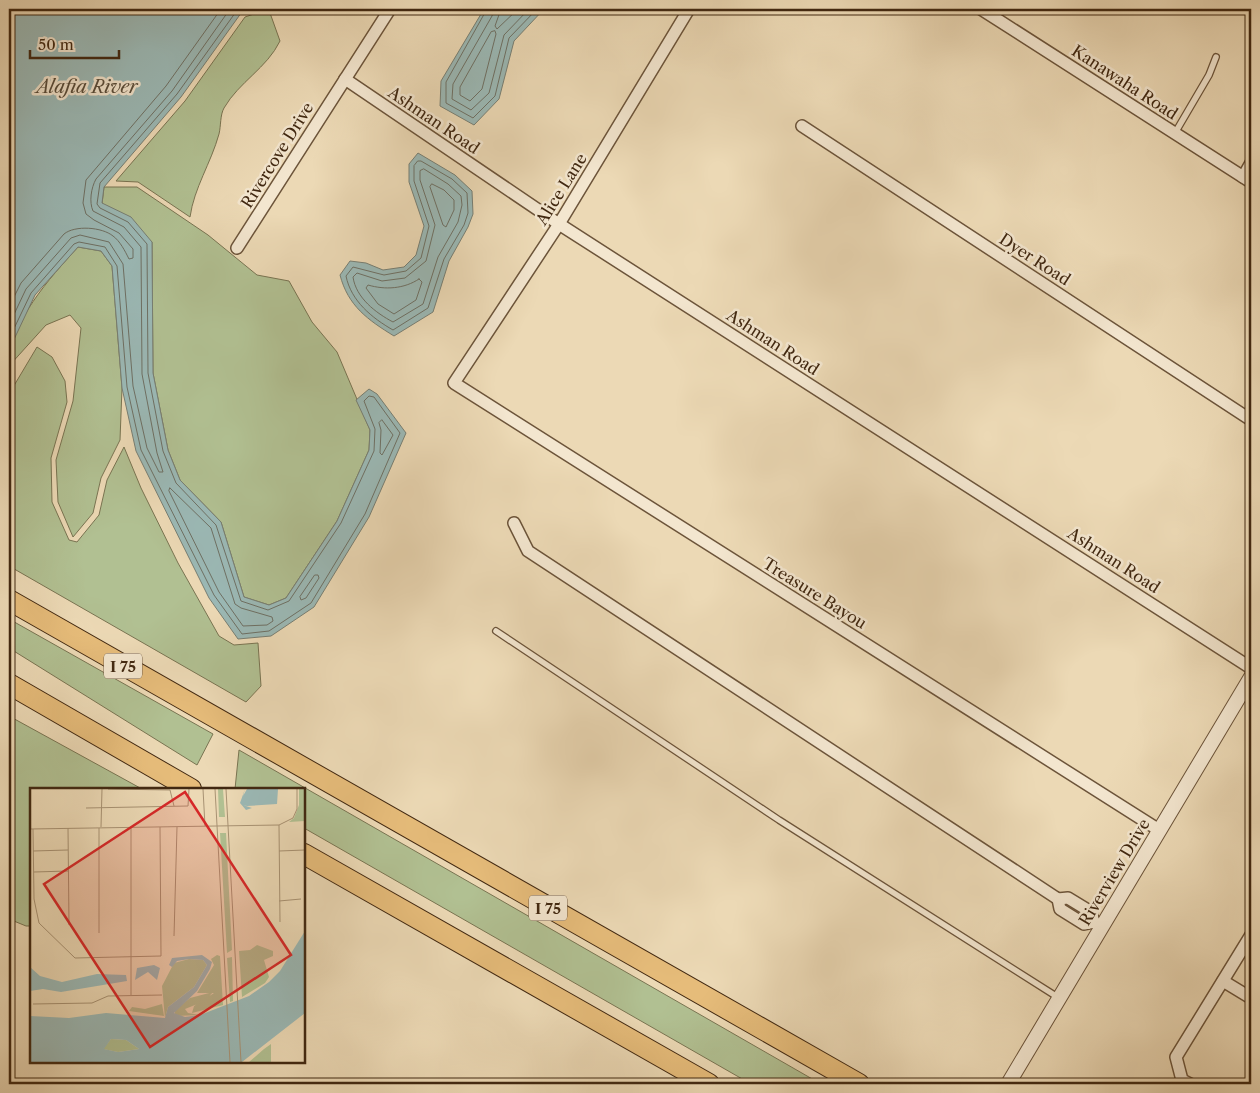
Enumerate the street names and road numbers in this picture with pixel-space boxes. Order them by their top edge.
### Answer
street label: Kanawaha Road [1068,40,1182,124]
street label: Ashman Road [384,82,484,158]
street label: Rivercove Drive [236,98,318,212]
street label: Alice Lane [531,149,591,229]
street label: Dyer Road [996,229,1074,289]
street label: Ashman Road [722,304,823,379]
street label: Ashman Road [1063,522,1164,597]
street label: Treasure Bayou [759,553,871,633]
road number: I 75 [104,654,142,678]
street label: Riverview Drive [1074,815,1154,929]
road number: I 75 [529,896,567,920]

